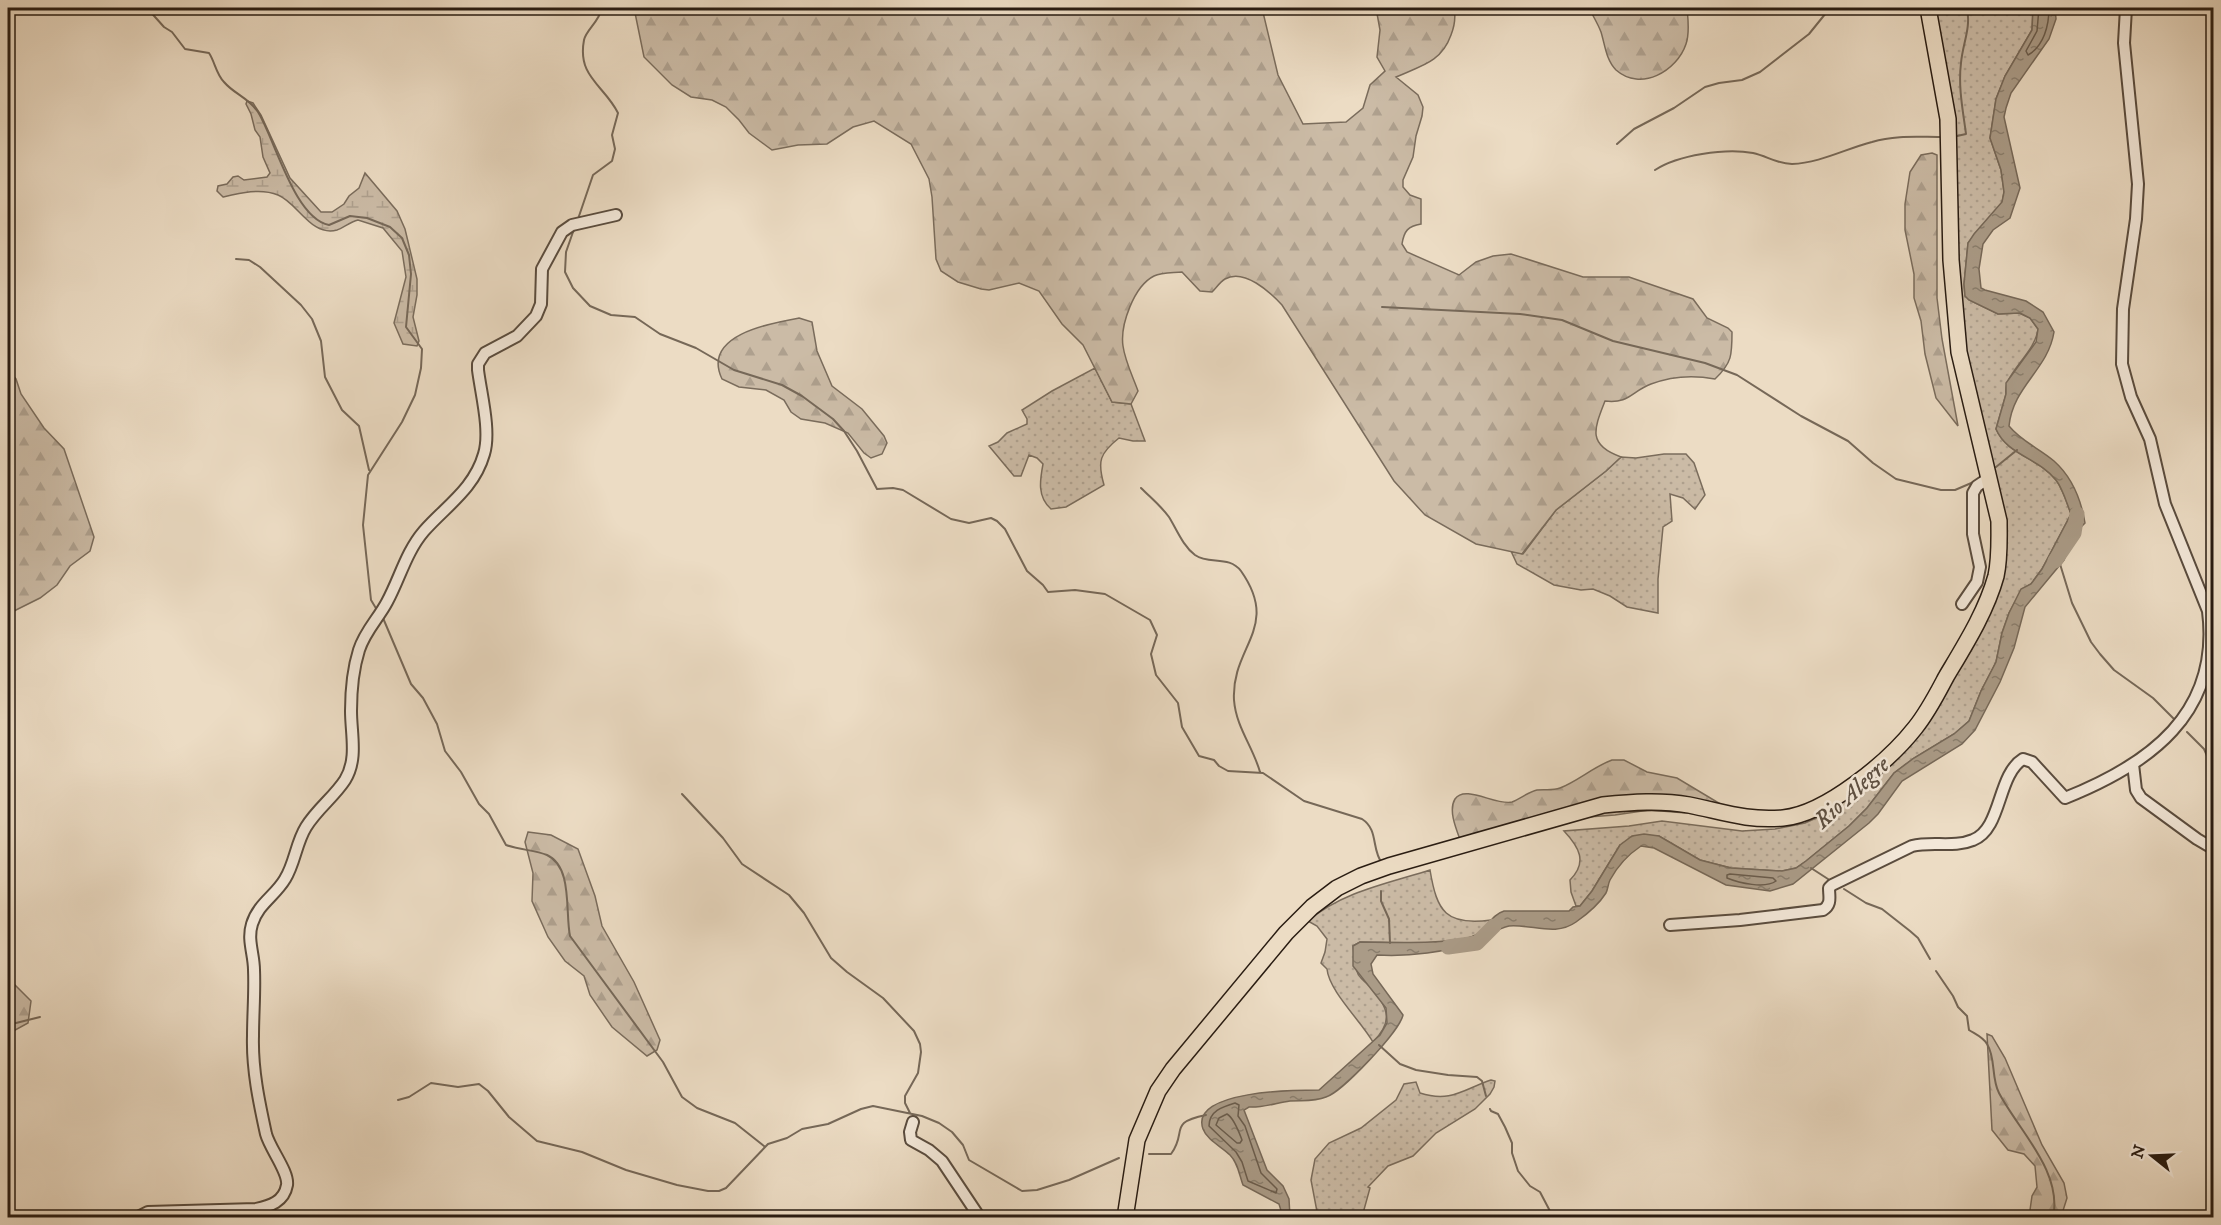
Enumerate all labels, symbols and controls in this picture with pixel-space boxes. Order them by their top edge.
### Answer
water label: Rio Alegre [1807,750,1897,836]
north arrow [2122,1126,2182,1186]
text: N [2127,1142,2150,1161]

